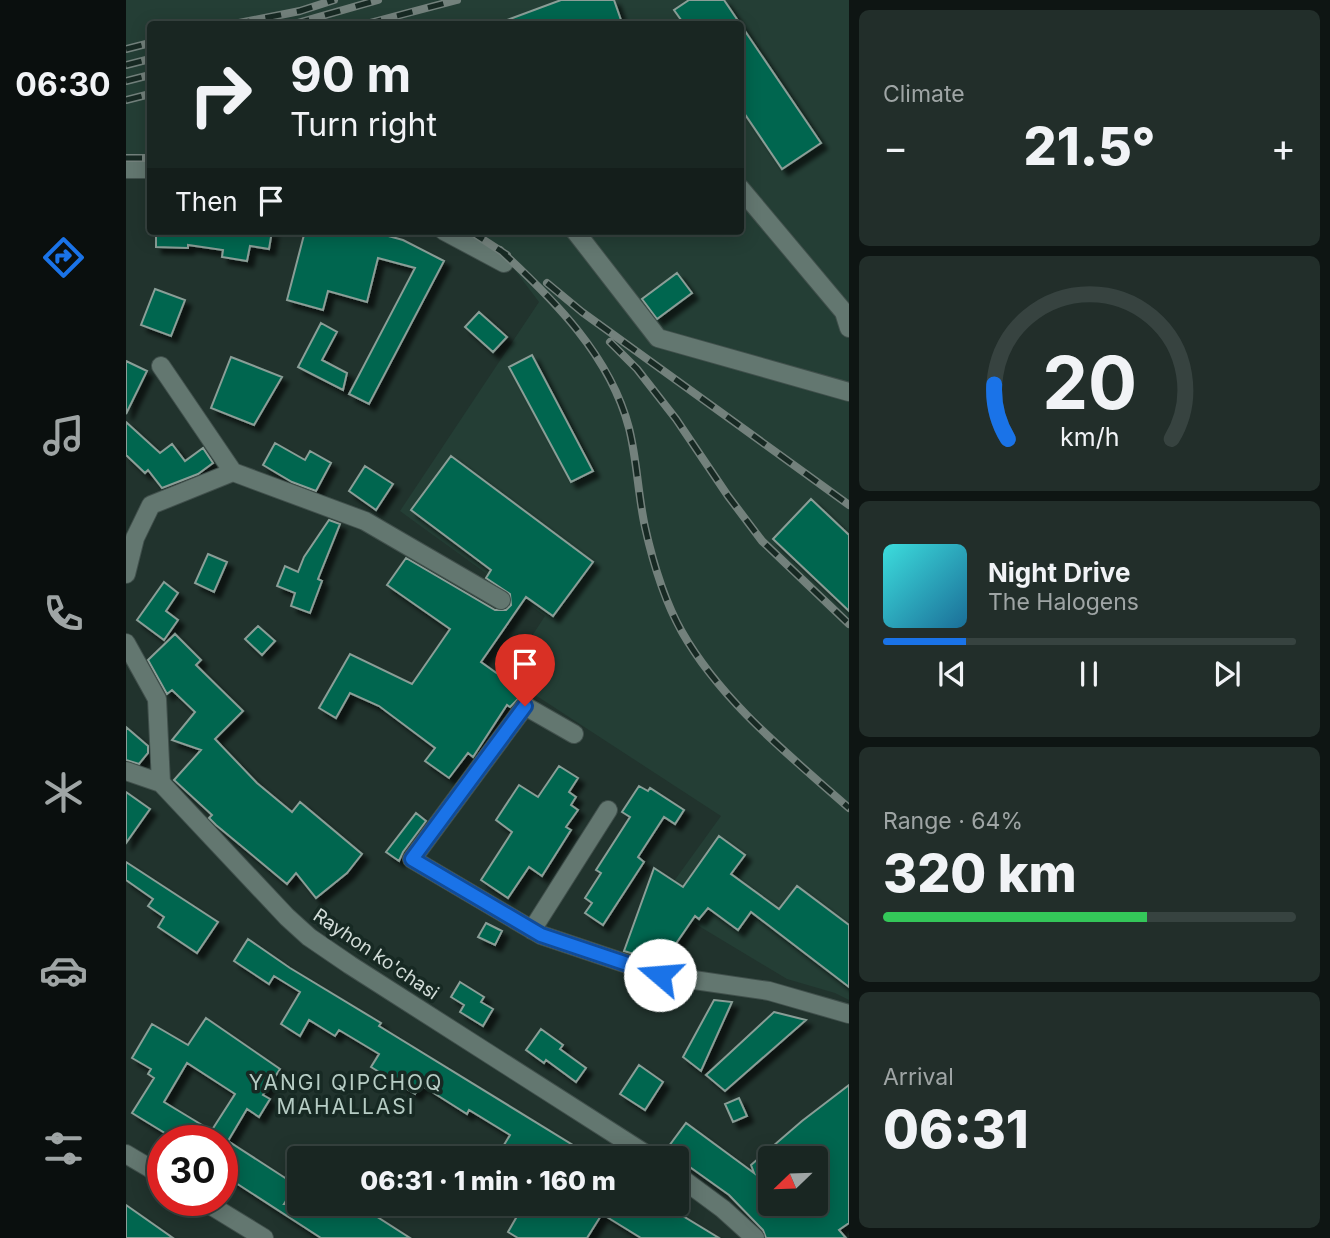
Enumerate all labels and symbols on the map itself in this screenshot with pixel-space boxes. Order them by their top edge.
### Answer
pin [495,634,555,706]
street label: Rayhon ko'chasi [309,904,443,1004]
position arrow [623,938,697,1012]
district label: YANGI QIPCHOQ MAHALLASI [249,1070,443,1119]
speed limit sign: 30 [147,1125,238,1216]
north arrow [758,1146,828,1216]

